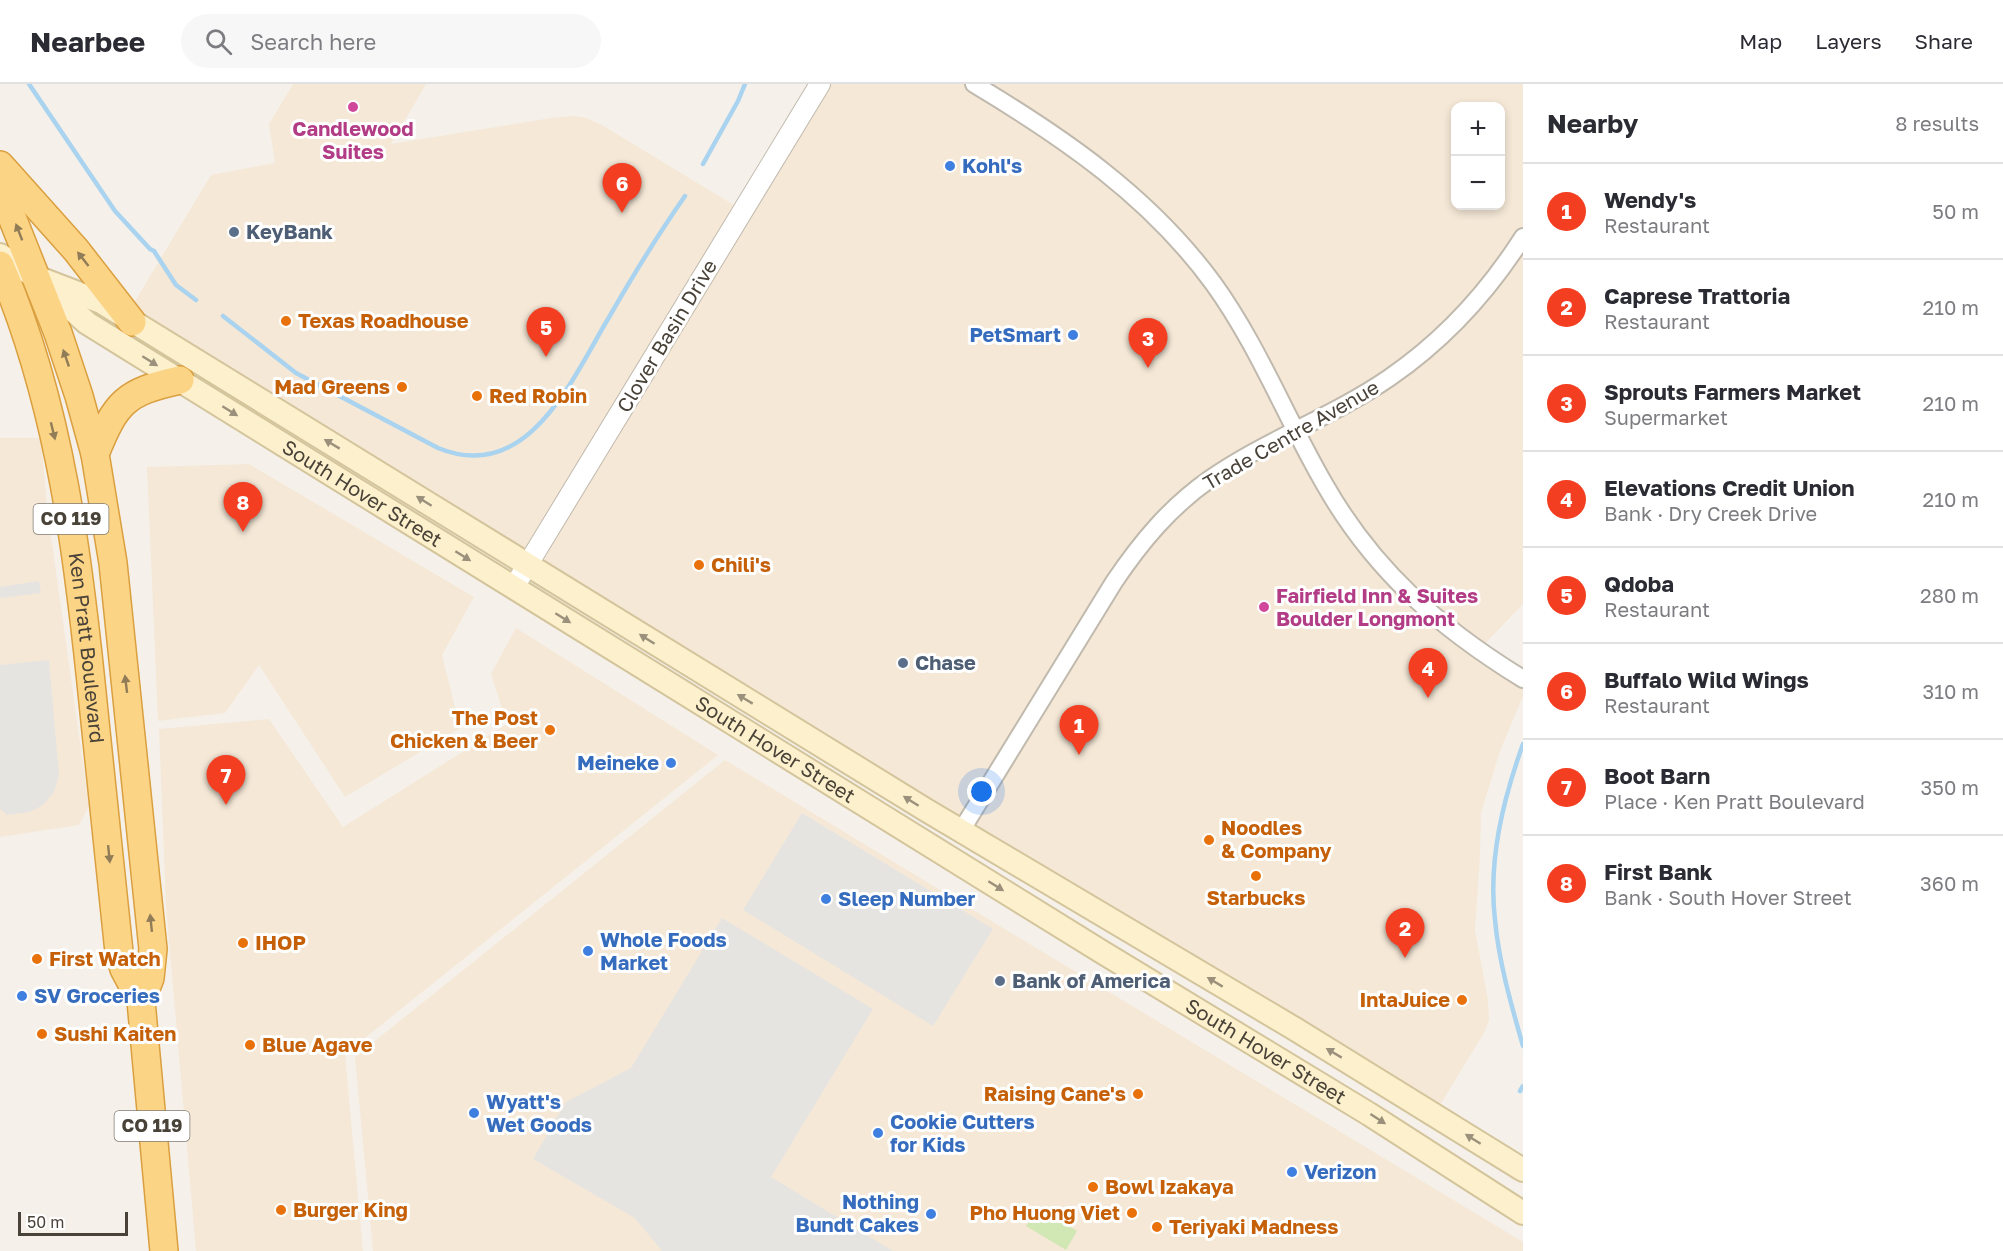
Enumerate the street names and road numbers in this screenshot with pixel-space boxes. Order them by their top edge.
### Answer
street label: Clover Basin Drive [611,255,721,416]
street label: Trade Centre Avenue [1199,374,1382,494]
street label: South Hover Street [278,434,447,551]
road number: CO 119 [34,504,109,534]
street label: Ken Pratt Boulevard [65,551,110,744]
street label: South Hover Street [691,690,860,807]
street label: South Hover Street [1182,993,1351,1108]
road number: CO 119 [114,1111,190,1141]

